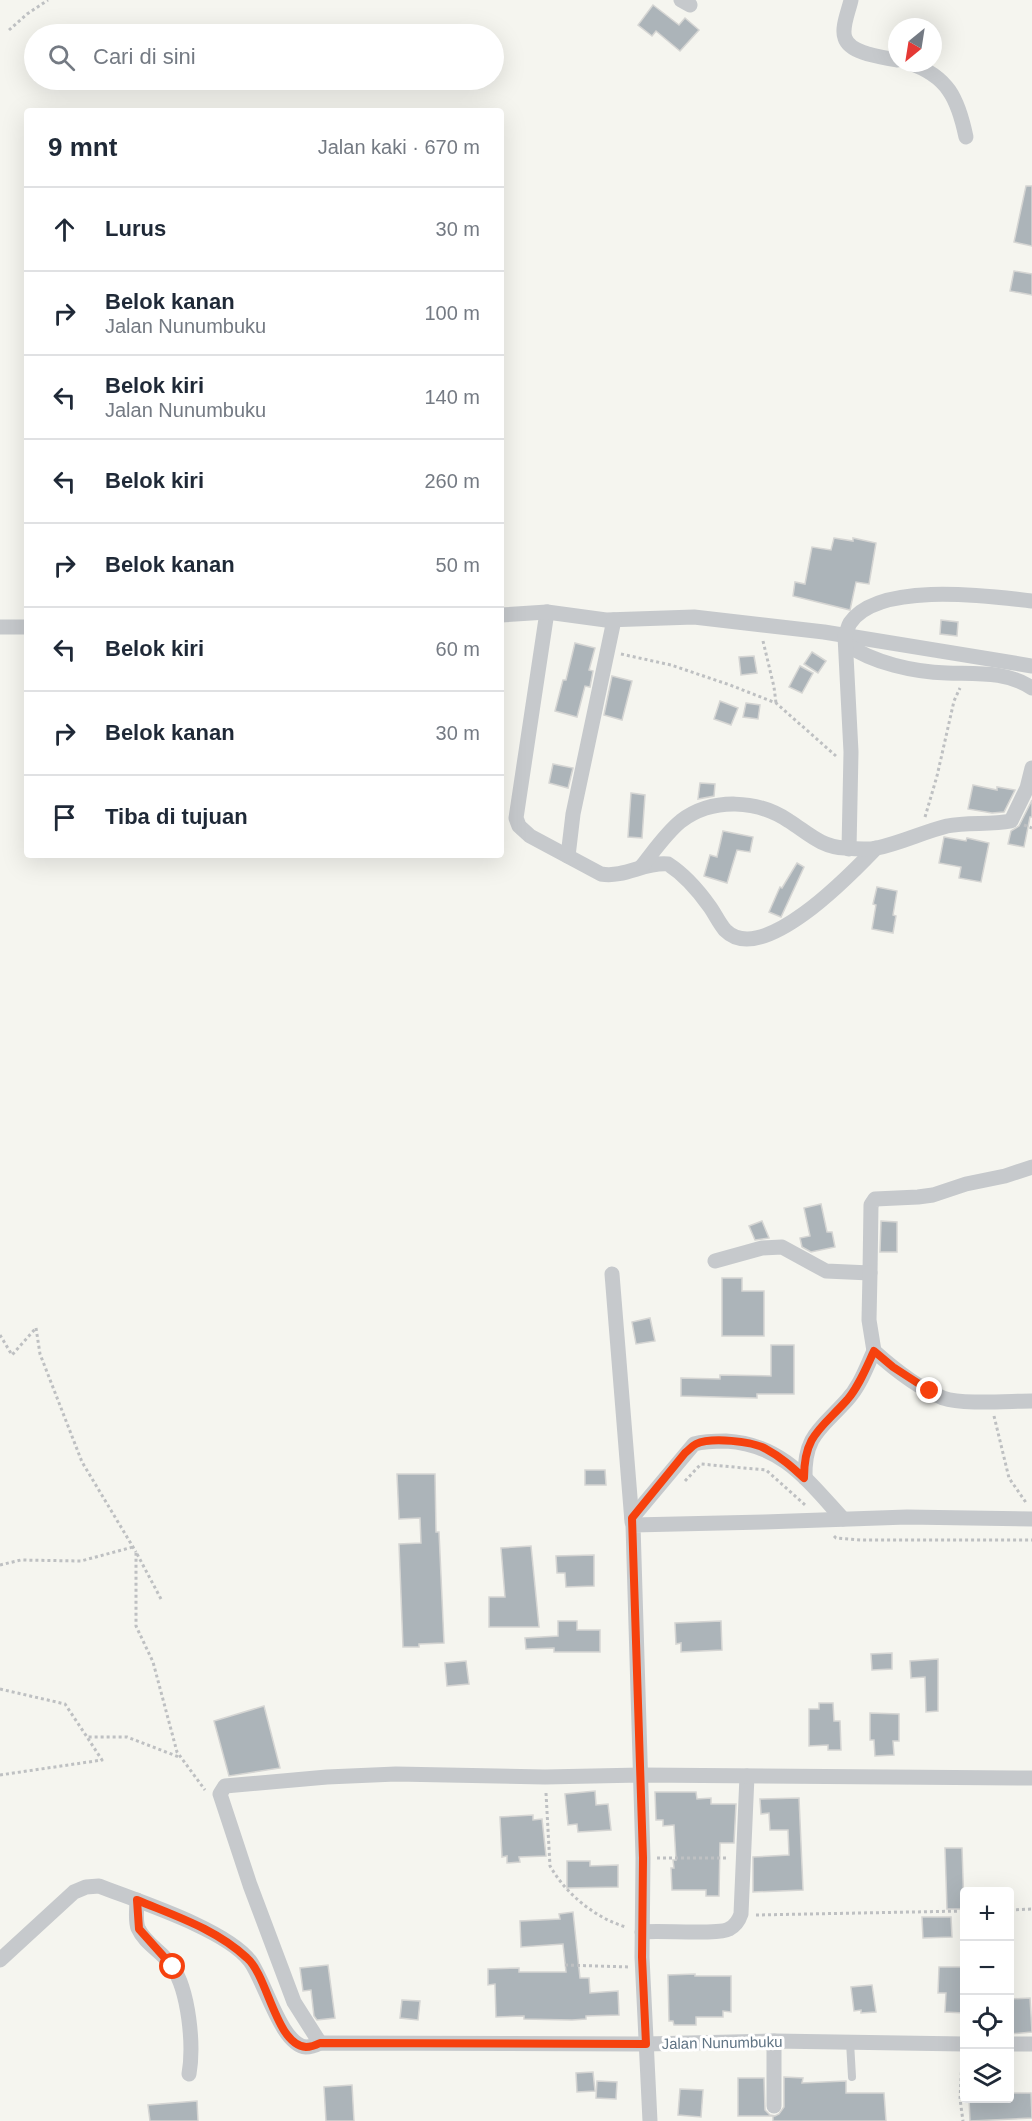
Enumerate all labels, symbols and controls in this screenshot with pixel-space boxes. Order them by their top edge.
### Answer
north arrow [888,18,942,72]
search box [24,24,504,90]
icon: search [45,41,78,74]
text: Cari di sini [93,44,196,69]
text: 9 mnt [48,132,117,162]
text: Jalan kaki · 670 m [318,136,480,158]
icon: ahead [48,213,81,246]
text: Lurus [105,216,166,241]
text: 30 m [436,218,480,240]
text: Belok kanan [105,289,235,314]
icon: right [48,297,81,330]
text: 100 m [424,302,480,324]
text: Jalan Nunumbuku [105,315,266,337]
text: Belok kiri [105,373,204,398]
icon: left [48,381,81,414]
text: 140 m [424,386,480,408]
text: Jalan Nunumbuku [105,399,266,421]
icon: left [48,465,81,498]
text: Belok kiri [105,468,204,493]
text: 260 m [424,470,480,492]
icon: right [48,549,81,582]
text: Belok kanan [105,552,235,577]
text: 50 m [436,554,480,576]
icon: left [48,633,81,666]
text: Belok kiri [105,636,204,661]
text: 60 m [436,638,480,660]
icon: right [48,717,81,750]
text: Belok kanan [105,720,235,745]
text: 30 m [436,722,480,744]
icon: arrive [48,801,81,834]
text: Tiba di tujuan [105,804,248,829]
route end [916,1377,942,1403]
map controls [960,1887,1014,2103]
button: + [960,1887,1014,1941]
button: − [960,1941,1014,1995]
route start [159,1953,185,1979]
button: locate [960,1995,1014,2049]
street label: Jalan Nunumbuku [661,2033,783,2052]
button: layers [960,2049,1014,2103]

